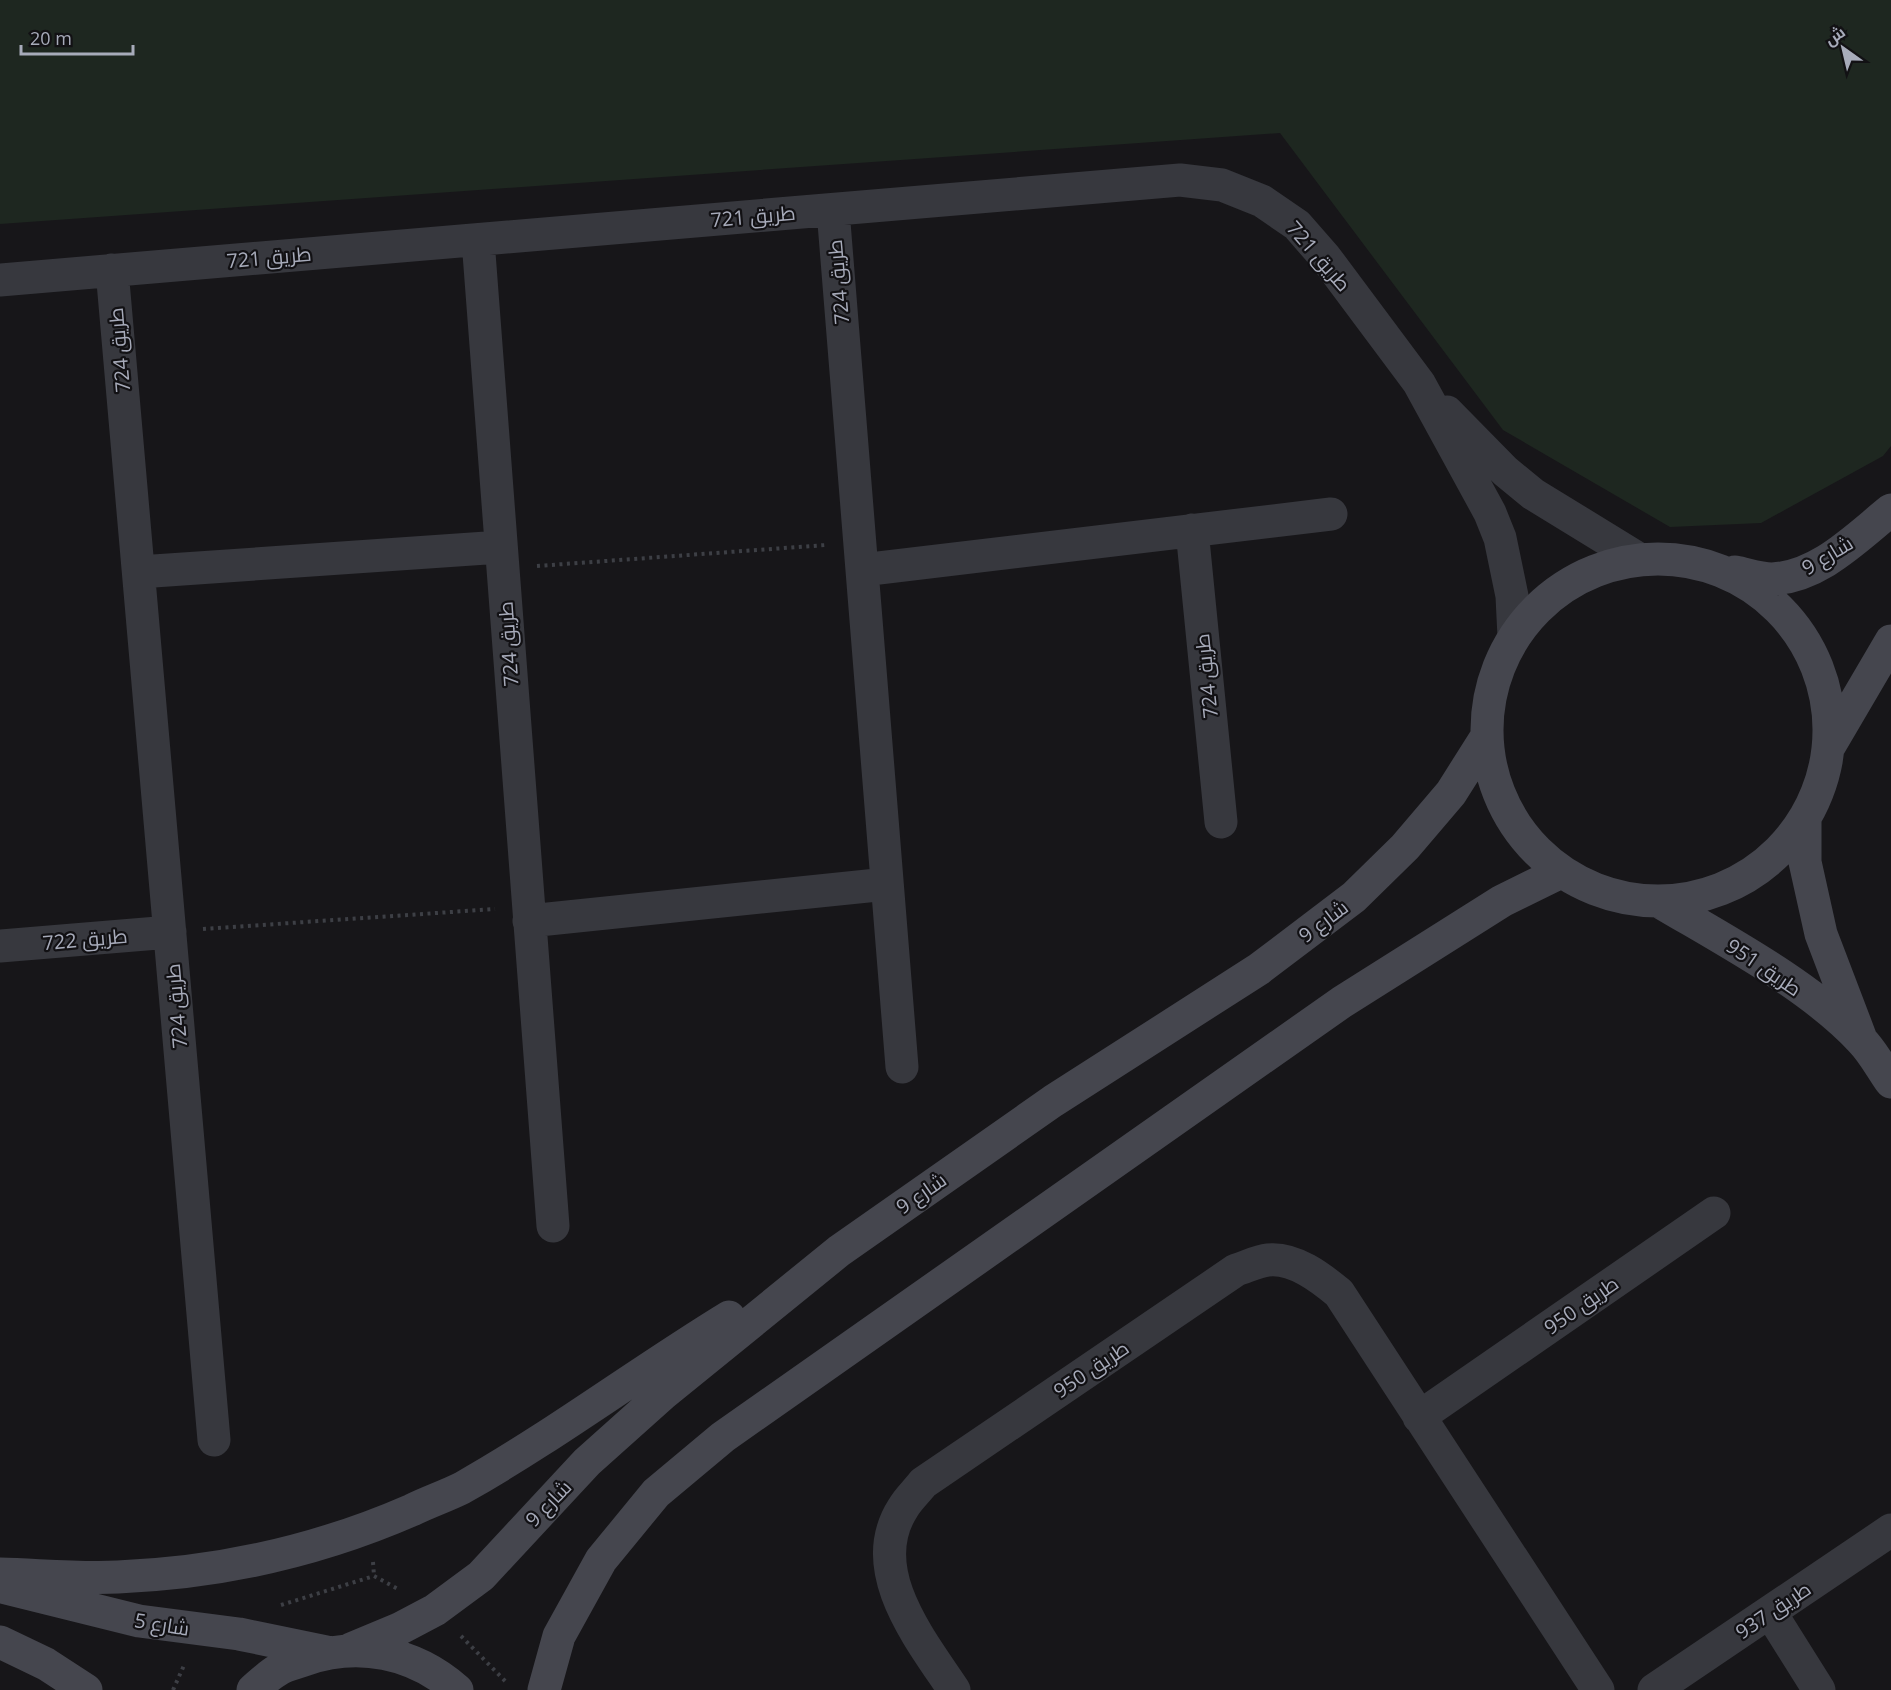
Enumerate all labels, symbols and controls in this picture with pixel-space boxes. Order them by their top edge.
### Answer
scale bar [21,18,134,56]
north arrow [1813,18,1873,78]
text: ش [1820,21,1849,50]
text: 20 m [30,26,72,50]
street label: طريق 721 [709,199,797,233]
street label: طريق 721 [1281,215,1357,297]
street label: طريق 724 [821,238,855,326]
street label: طريق 721 [225,240,313,274]
street label: طريق 724 [102,306,136,394]
street label: شارع 9 [1796,529,1858,582]
street label: طريق 724 [492,601,524,687]
street label: طريق 724 [1188,632,1224,720]
street label: شارع 9 [1293,894,1354,949]
street label: طريق 722 [41,922,129,956]
street label: طريق 951 [1721,932,1807,1002]
street label: طريق 724 [159,962,193,1050]
street label: شارع 9 [891,1166,952,1221]
street label: طريق 950 [1538,1270,1624,1340]
street label: طريق 950 [1048,1334,1134,1404]
street label: شارع 9 [519,1474,578,1533]
street label: طريق 937 [1730,1575,1816,1645]
street label: شارع 5 [132,1606,191,1643]

